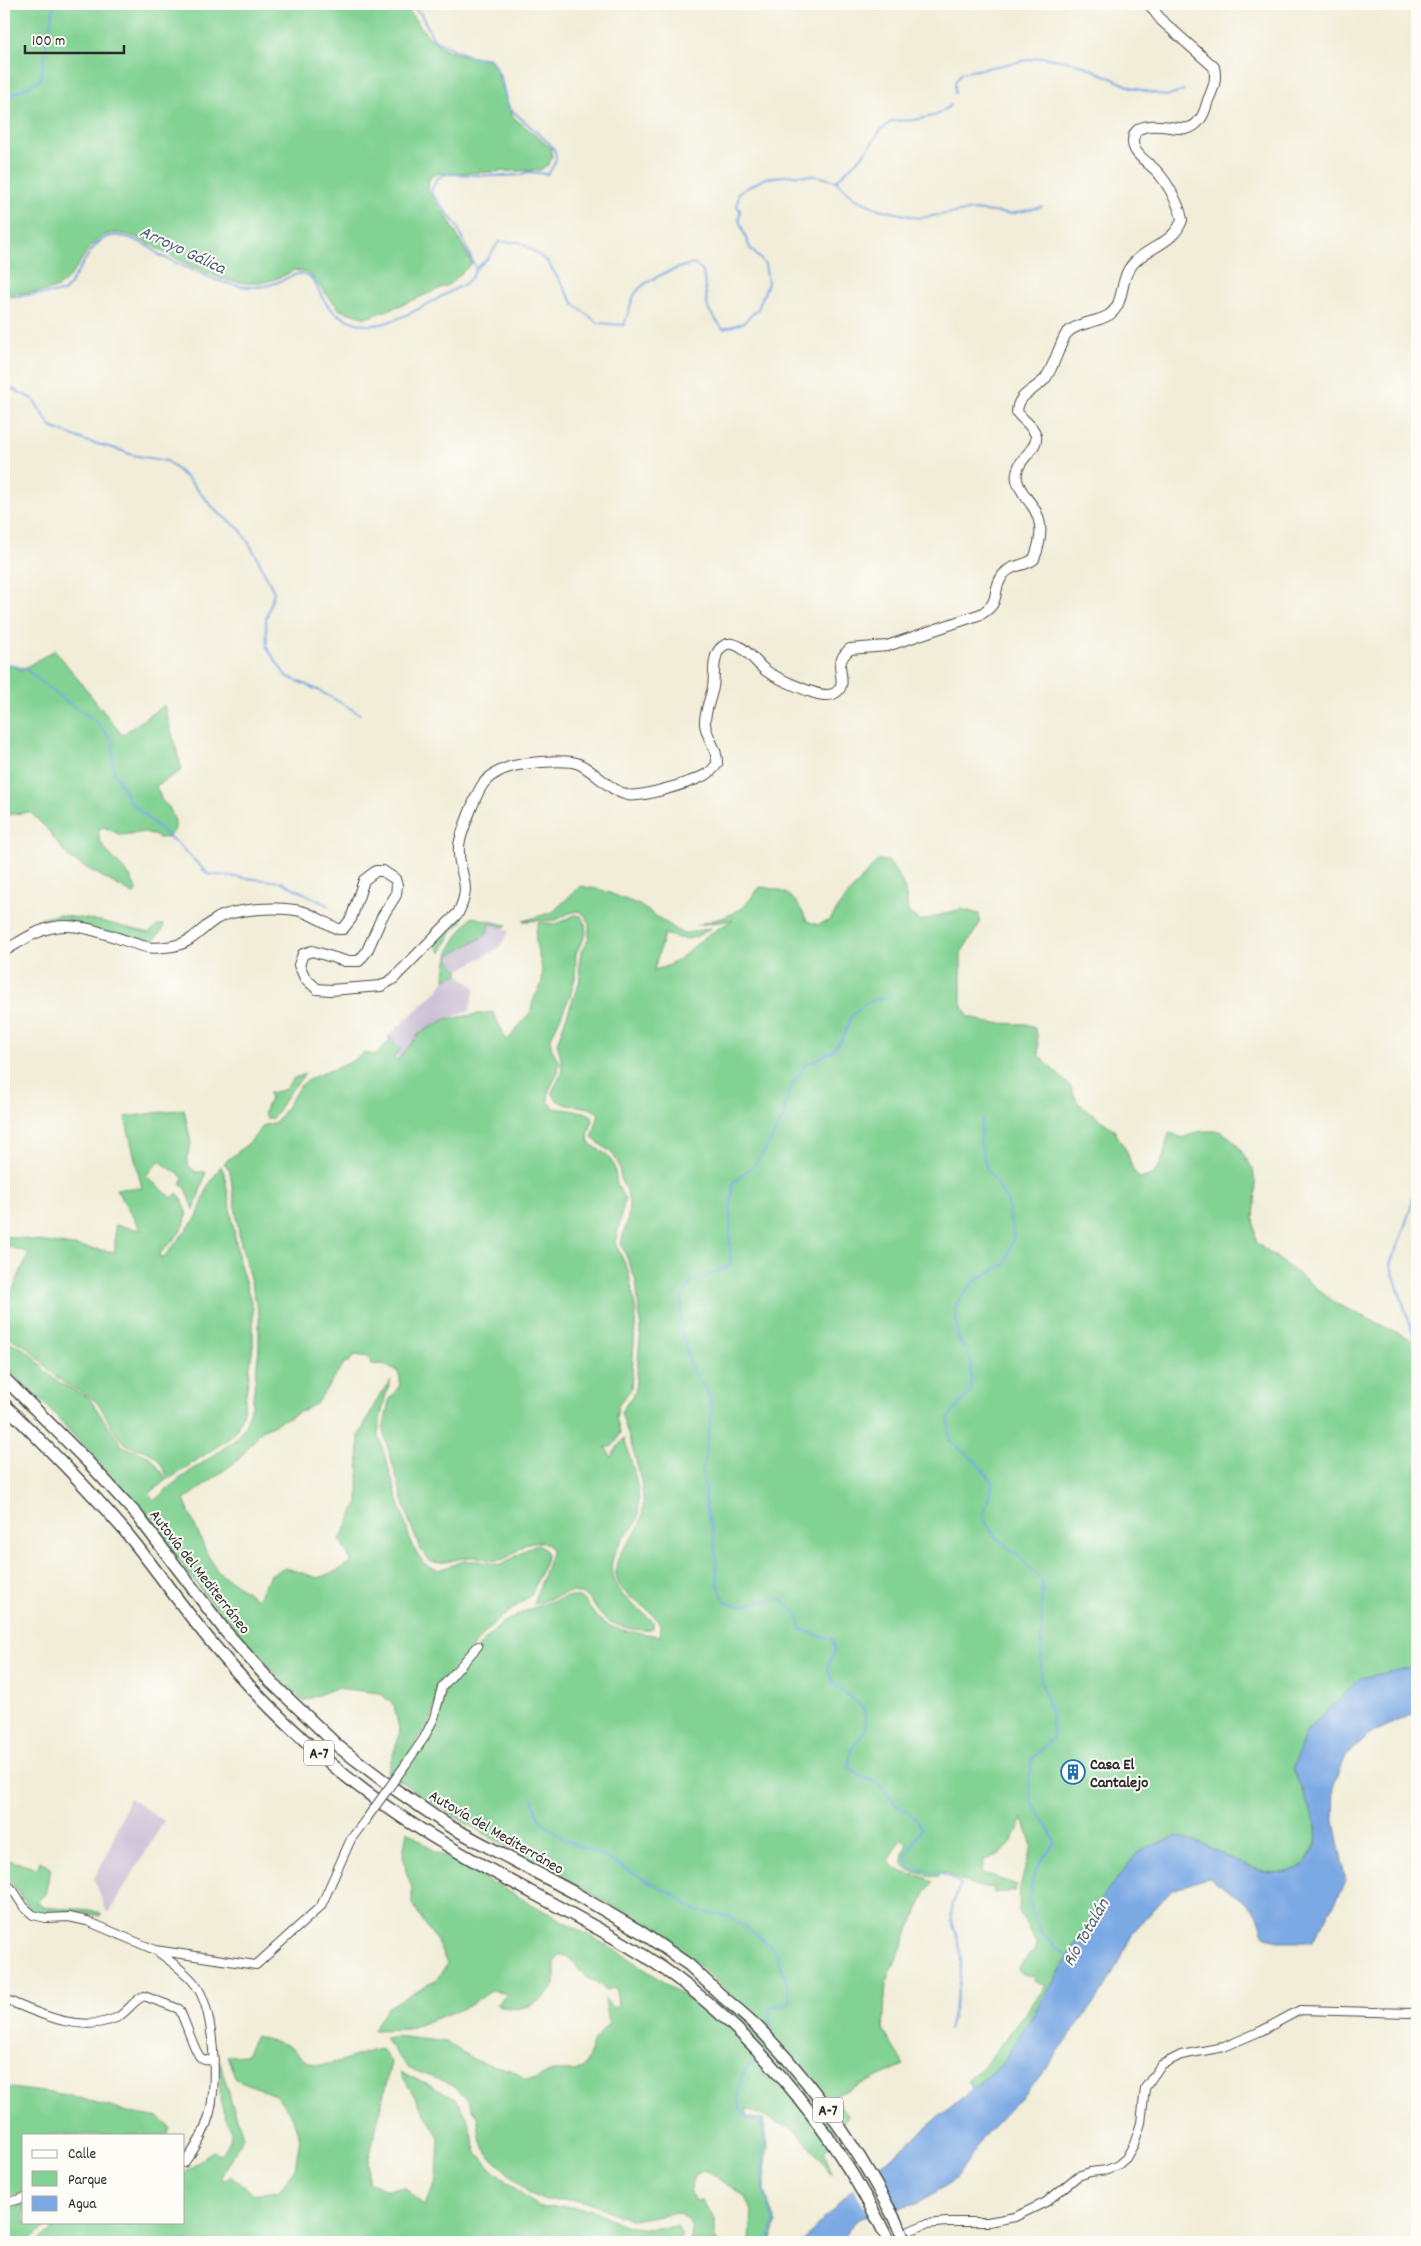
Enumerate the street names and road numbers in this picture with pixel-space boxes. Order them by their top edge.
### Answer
street label: Autovía del Mediterráneo [143,1505,255,1640]
road number: A-7 [304,1740,334,1766]
street label: Autovía del Mediterráneo [424,1785,568,1881]
road number: A-7 [813,2098,843,2122]

